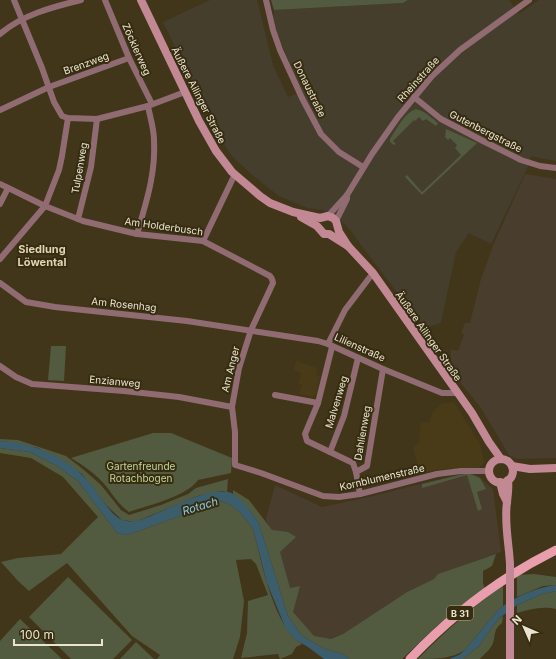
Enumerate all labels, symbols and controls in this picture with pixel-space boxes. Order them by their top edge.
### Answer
street label: Zöcklerweg [120,21,154,77]
street label: Äußere Ailinger Straße [169,45,229,145]
street label: Brenzweg [62,49,110,77]
street label: Rheinstraße [395,54,441,104]
street label: Donaustraße [291,59,329,119]
street label: Gutenbergstraße [448,108,524,155]
street label: Tulpenweg [69,141,89,195]
street label: Am Holderbusch [124,215,204,237]
district label: Siedlung Löwental [18,242,66,269]
street label: Äußere Ailinger Straße [393,289,465,383]
street label: Am Rosenhag [91,295,157,313]
street label: Lilienstraße [333,330,388,364]
street label: Am Anger [218,345,242,393]
street label: Enzianweg [89,373,141,389]
street label: Malvenweg [322,374,350,430]
street label: Dahlienweg [351,405,373,461]
park label: Gartenfreunde Rotachbogen [107,460,176,484]
street label: Kornblumenstraße [338,461,426,493]
water label: Rotach [180,494,220,518]
road number: B 31 [447,606,473,620]
north arrow [504,607,544,647]
text: N [509,612,525,628]
scale bar [14,621,102,647]
text: 100 m [20,627,54,642]

